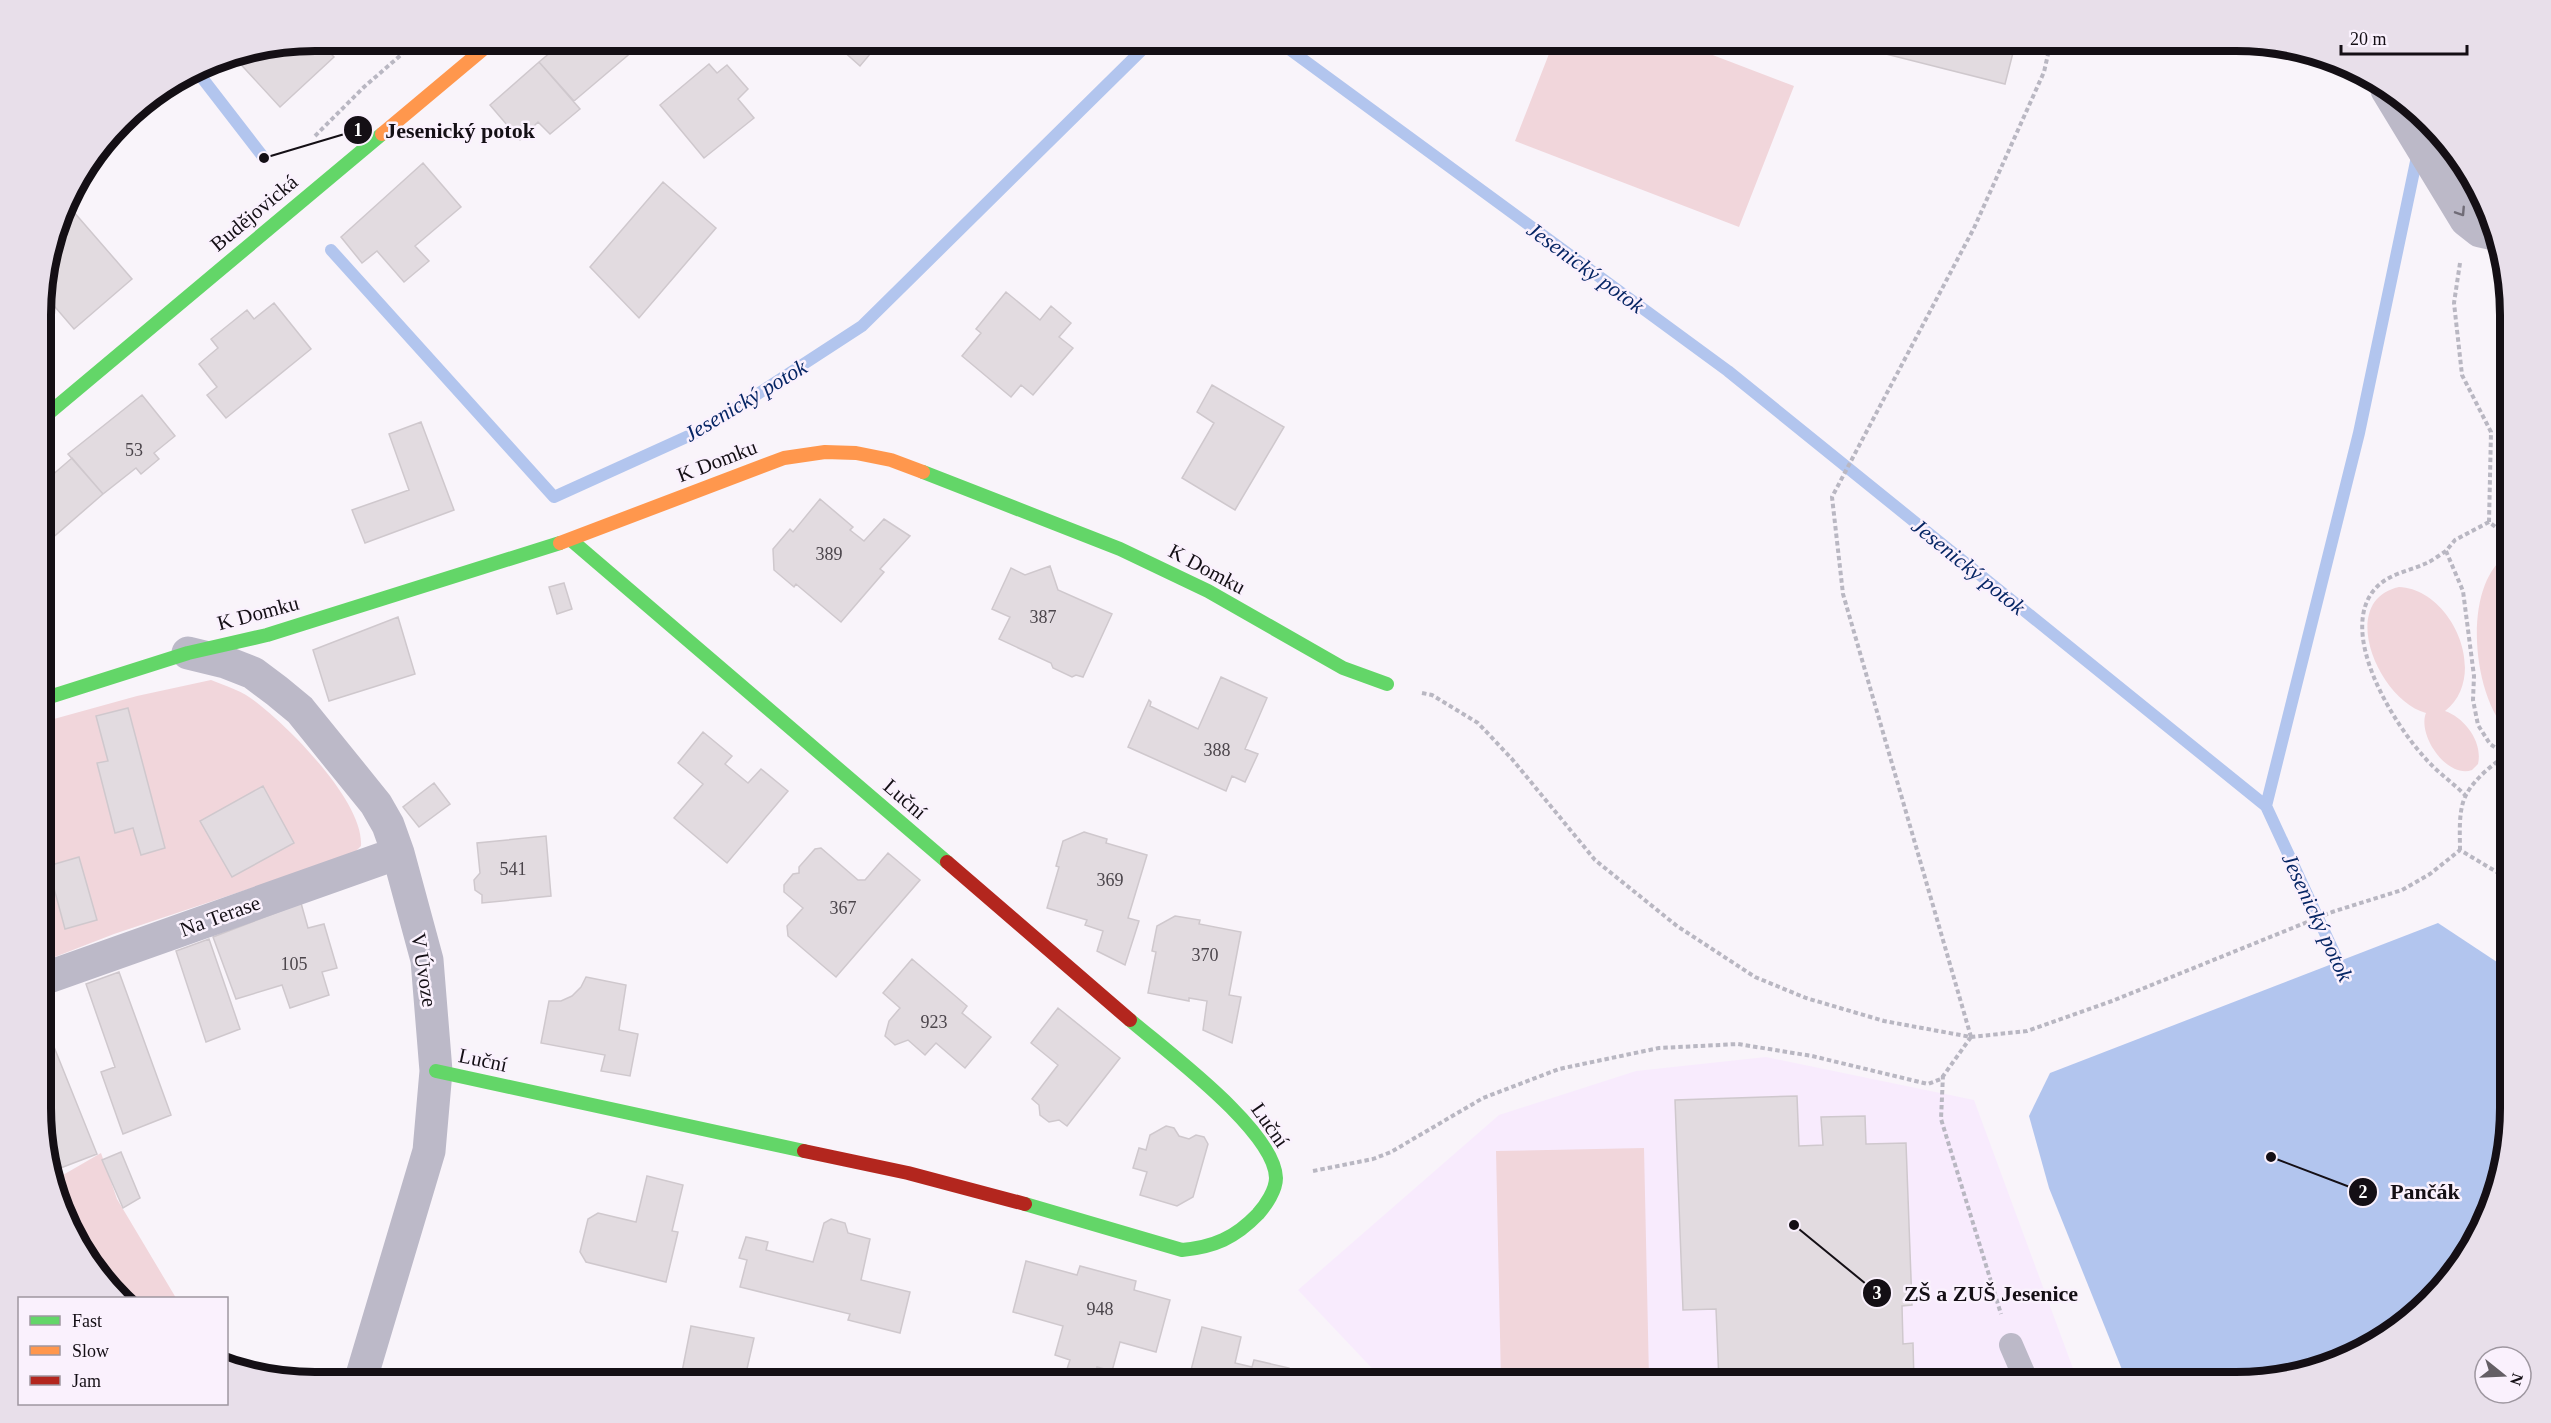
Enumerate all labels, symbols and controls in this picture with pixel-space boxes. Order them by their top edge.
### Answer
scale bar [2341,18,2467,56]
text: 20 m [2350,29,2387,49]
callout: Jesenický potok [343,110,547,150]
text: Jesenický potok [385,118,536,143]
text: 1 [354,120,363,140]
street label: Budějovická [206,169,303,256]
one-way arrow [2454,206,2465,217]
water label: Jesenický potok [1522,217,1650,319]
water label: Jesenický potok [679,353,812,447]
street label: K Domku [674,435,761,487]
house number: 53 [125,440,143,460]
water label: Jesenický potok [1907,513,2031,621]
street label: K Domku [1165,539,1250,599]
house number: 389 [816,544,843,564]
street label: K Domku [215,590,302,635]
house number: 387 [1030,607,1057,627]
house number: 388 [1204,740,1231,760]
street label: Luční [879,774,931,824]
water label: Jesenický potok [2277,849,2359,986]
house number: 541 [500,859,527,879]
house number: 369 [1097,870,1124,890]
street label: Na Terase [176,890,264,942]
house number: 367 [830,898,857,918]
street label: V Úvoze [406,931,442,1009]
house number: 370 [1192,945,1219,965]
house number: 105 [281,954,308,974]
house number: 923 [921,1012,948,1032]
street label: Luční [457,1043,510,1077]
street label: Luční [1246,1098,1294,1152]
callout: Pančák [2348,1172,2471,1212]
text: Pančák [2390,1179,2461,1204]
text: 2 [2359,1182,2368,1202]
callout: ZŠ a ZUŠ Jesenice [1862,1273,2090,1313]
text: ZŠ a ZUŠ Jesenice [1904,1281,2078,1306]
text: 3 [1873,1283,1882,1303]
legend [18,1297,228,1405]
house number: 948 [1087,1299,1114,1319]
text: Fast [72,1311,102,1331]
text: Slow [72,1341,109,1361]
north arrow [2473,1345,2533,1405]
text: Jam [72,1371,101,1391]
text: N [2507,1371,2527,1388]

